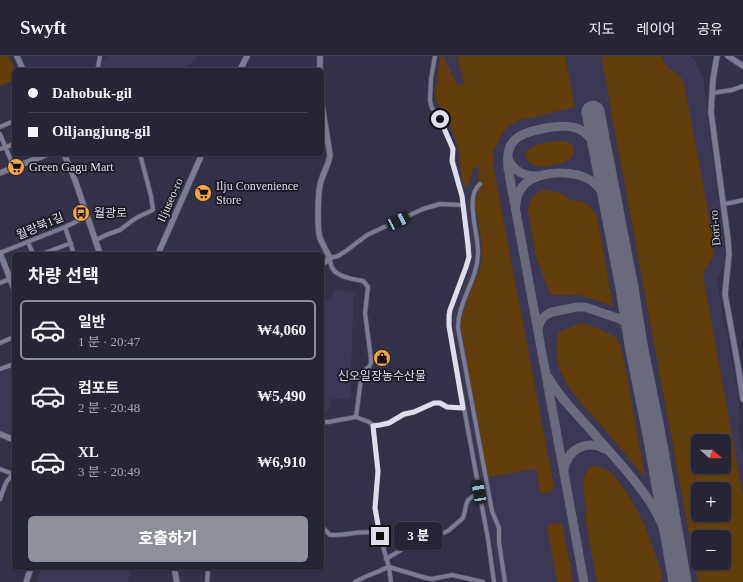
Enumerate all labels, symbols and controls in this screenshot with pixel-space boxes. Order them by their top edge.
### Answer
text: Swyft [20,17,66,38]
text: 지도 [589,22,615,37]
text: 레이어 [637,22,675,37]
text: 공유 [697,22,723,37]
text: Dahobuk-gil [52,85,132,101]
route start [431,110,449,128]
text: Oiljangjung-gil [52,123,150,139]
supermarket icon: Green Gagu Mart [6,157,26,177]
place label: Green Gagu Mart [29,160,114,174]
street label: Iljuseo-ro [154,176,186,224]
place label: Ilju Convenience Store [216,179,298,207]
supermarket icon: Ilju Convenience Store [193,183,213,203]
bus stop icon: 월광로 [71,203,91,223]
place label: 월광로 [94,206,127,220]
street label: Dori-ro [706,209,724,247]
street label: 월랑북1길 [14,210,66,242]
car [385,210,411,232]
text: 차량 선택 [28,266,99,286]
icon: car [30,312,66,348]
text: 일반 [78,314,106,330]
text: ₩4,060 [257,322,306,338]
text: 1 분 · 20:47 [78,334,140,349]
shop icon: 신오일장농수산물 [372,348,392,368]
place label: 신오일장농수산물 [338,369,426,383]
icon: car [30,378,66,414]
text: 컴포트 [78,380,119,396]
text: ₩5,490 [257,388,306,404]
text: 2 분 · 20:48 [78,400,140,415]
north arrow [691,434,731,474]
map controls [691,434,731,570]
icon: car [30,444,66,480]
text: XL [78,444,99,460]
text: ₩6,910 [257,454,306,470]
text: 3 분 · 20:49 [78,464,140,479]
car [471,479,487,505]
button: + [691,482,731,522]
button: 호출하기 [28,516,308,562]
callout: 3 분 [394,522,442,550]
route end [371,527,389,545]
text: 3 분 [407,528,429,543]
button: − [691,530,731,570]

